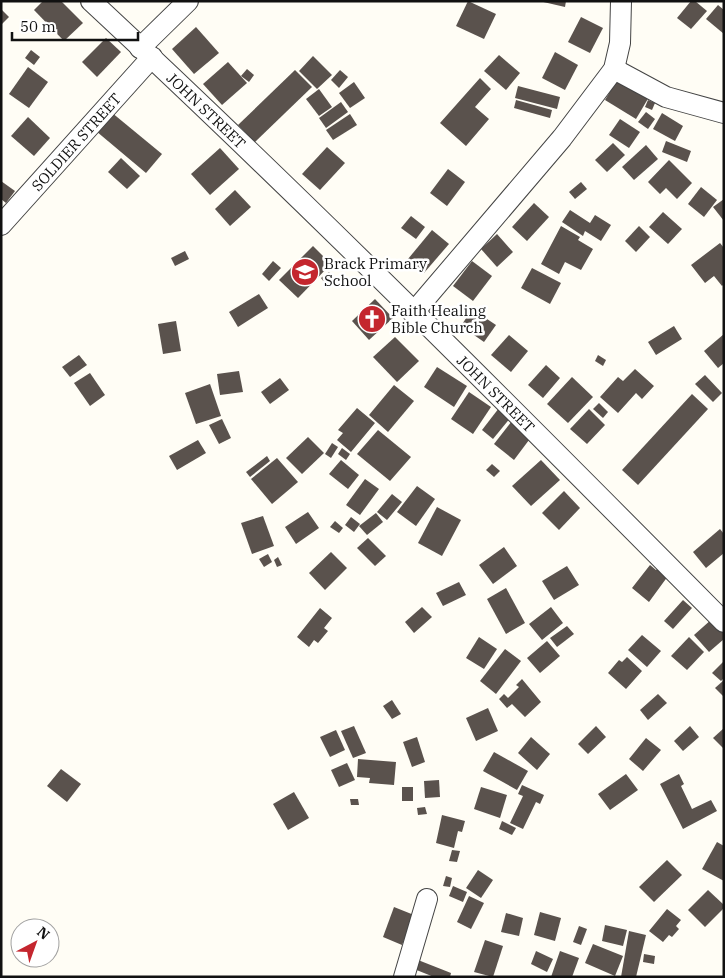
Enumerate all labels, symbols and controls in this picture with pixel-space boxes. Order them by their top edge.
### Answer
scale bar [12,10,139,42]
text: 50 m [20,17,56,36]
street label: JOHN STREET [163,68,250,152]
street label: SOLDIER STREET [27,89,125,195]
place label: Brack Primary School [324,254,427,290]
school or university icon: Brack Primary School [290,257,320,287]
place label: Faith Healing Bible Church [391,301,486,337]
church icon: Faith Healing Bible Church [357,304,387,334]
street label: JOHN STREET [453,350,539,436]
north arrow [10,918,60,968]
text: N [33,923,54,944]

